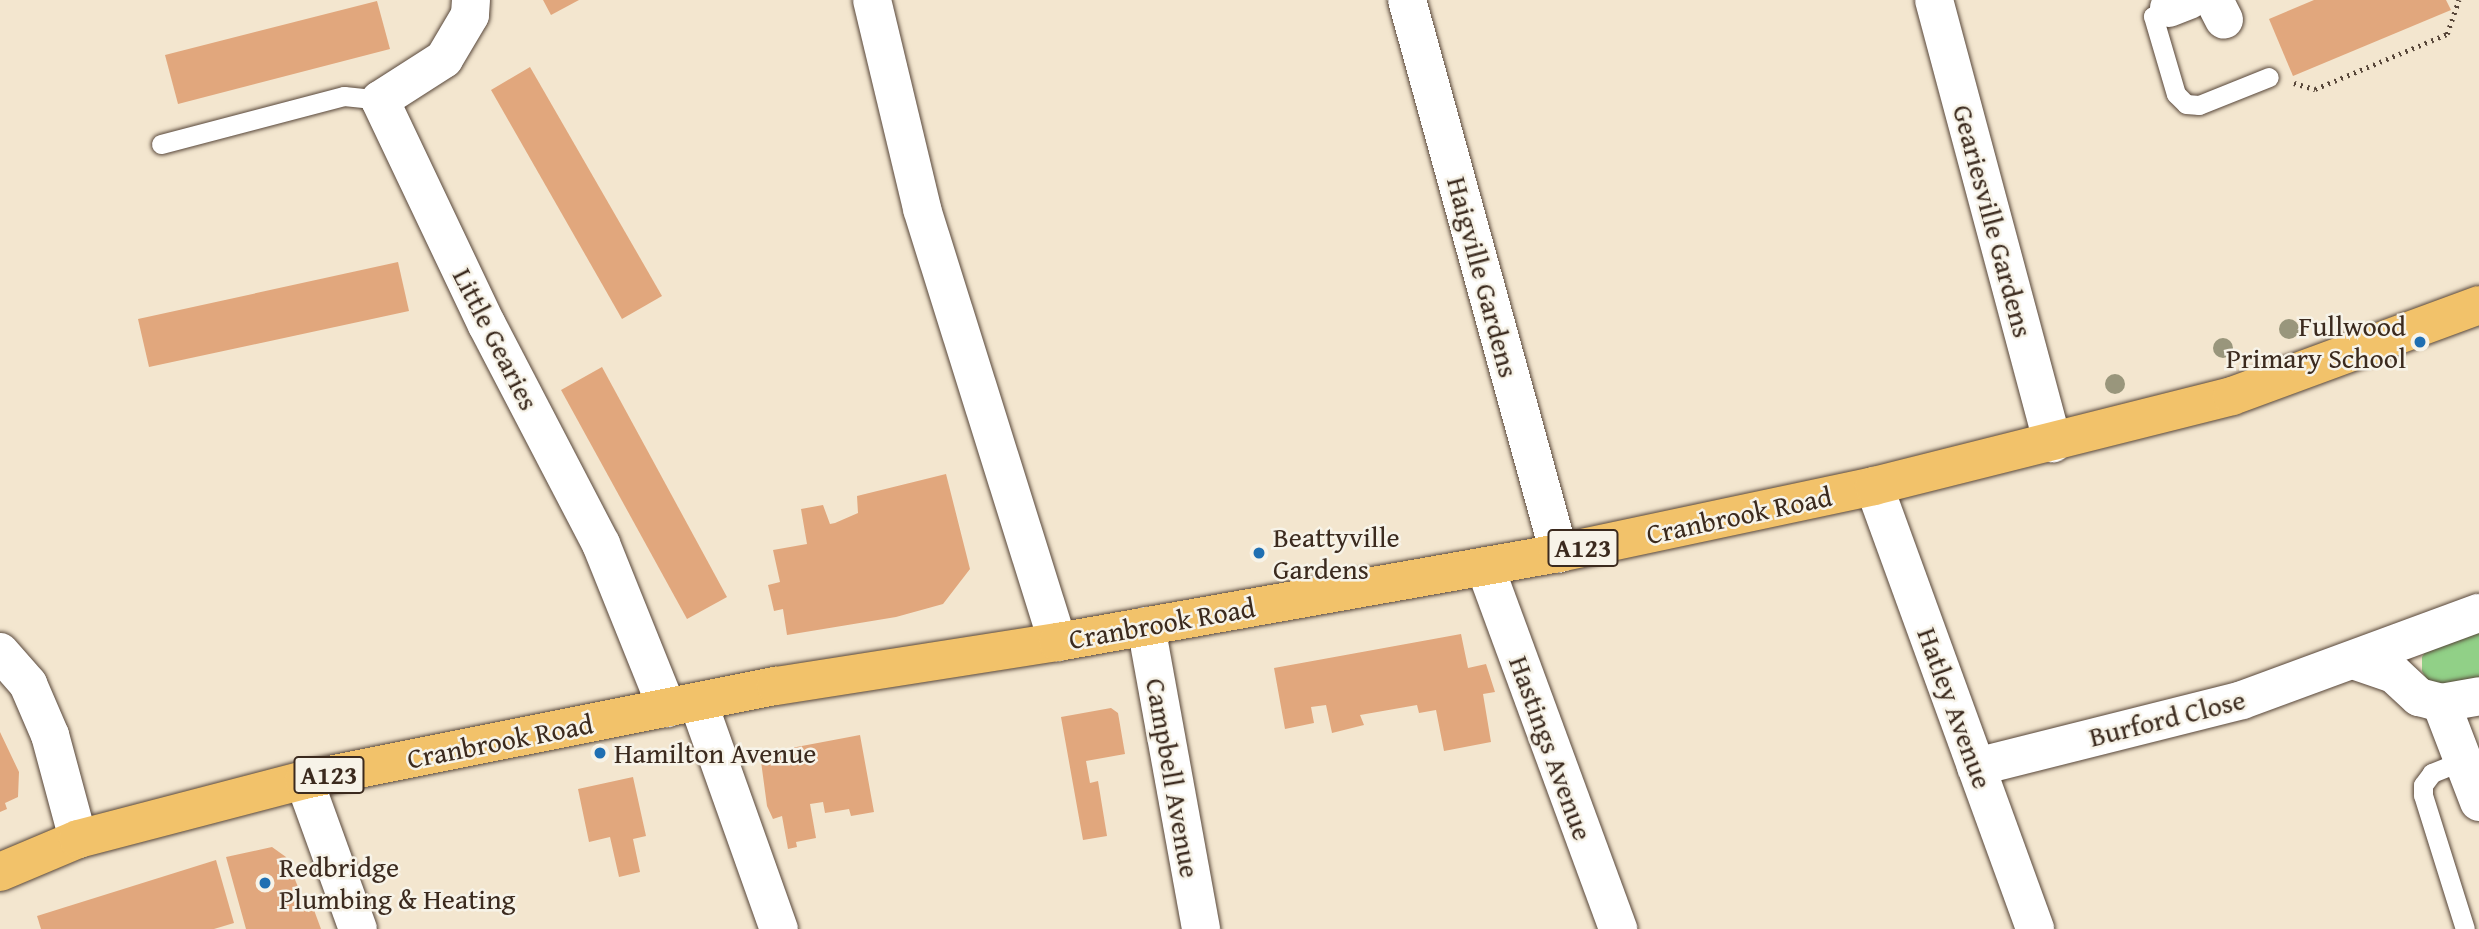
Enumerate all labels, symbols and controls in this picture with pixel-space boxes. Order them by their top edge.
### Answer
street label: Geariesville Gardens [1946,101,2040,341]
street label: Haigville Gardens [1440,173,1526,381]
street label: Little Gearies [446,262,546,416]
place label: Fullwood Primary School [2226,309,2406,375]
marker: Fullwood Primary School [2412,334,2428,350]
street label: Cranbrook Road [1643,479,1835,551]
place label: Beattyville Gardens [1273,520,1400,586]
road number: A123 [1546,526,1620,570]
marker: Beattyville Gardens [1251,545,1267,561]
street label: Cranbrook Road [1066,590,1258,656]
street label: Hatley Avenue [1910,623,2000,793]
street label: Hastings Avenue [1502,651,1600,845]
street label: Campbell Avenue [1139,676,1207,880]
street label: Burford Close [2085,682,2249,754]
street label: Cranbrook Road [404,707,596,775]
place label: Hamilton Avenue [614,736,817,770]
marker: Hamilton Avenue [592,745,608,761]
road number: A123 [292,752,366,797]
place label: Redbridge Plumbing & Heating [279,850,516,916]
marker: Redbridge Plumbing & Heating [257,875,273,891]

